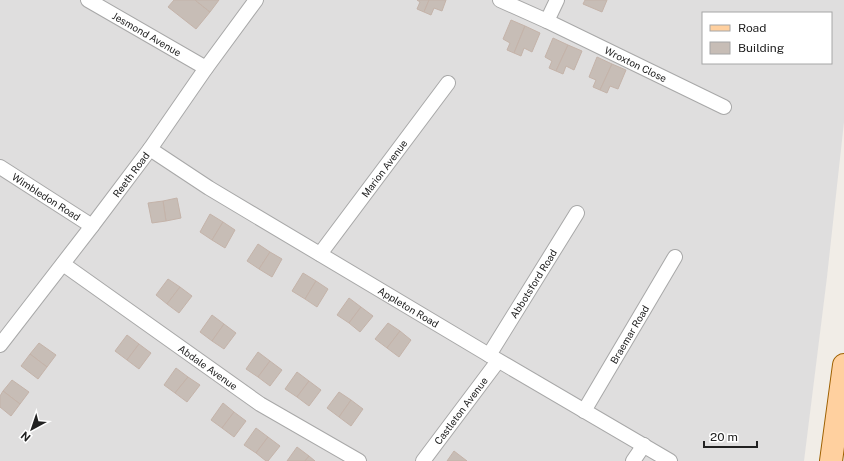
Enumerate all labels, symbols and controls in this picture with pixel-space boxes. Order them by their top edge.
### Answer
street label: Jesmond Avenue [110,9,184,59]
legend [702,12,832,64]
text: Road [738,21,766,35]
text: Building [738,41,784,55]
street label: Wroxton Close [603,44,669,84]
street label: Marion Avenue [359,137,410,200]
street label: Reeth Road [110,149,152,199]
street label: Wimbledon Road [10,170,83,223]
street label: Abbotsford Road [507,247,559,320]
street label: Appleton Road [376,284,441,330]
street label: Braemar Road [607,303,651,366]
street label: Abdale Avenue [176,342,240,392]
street label: Castleton Avenue [432,374,490,447]
north arrow [12,409,52,449]
scale bar [704,423,757,449]
text: N [18,429,33,444]
text: 20 m [710,430,738,444]

